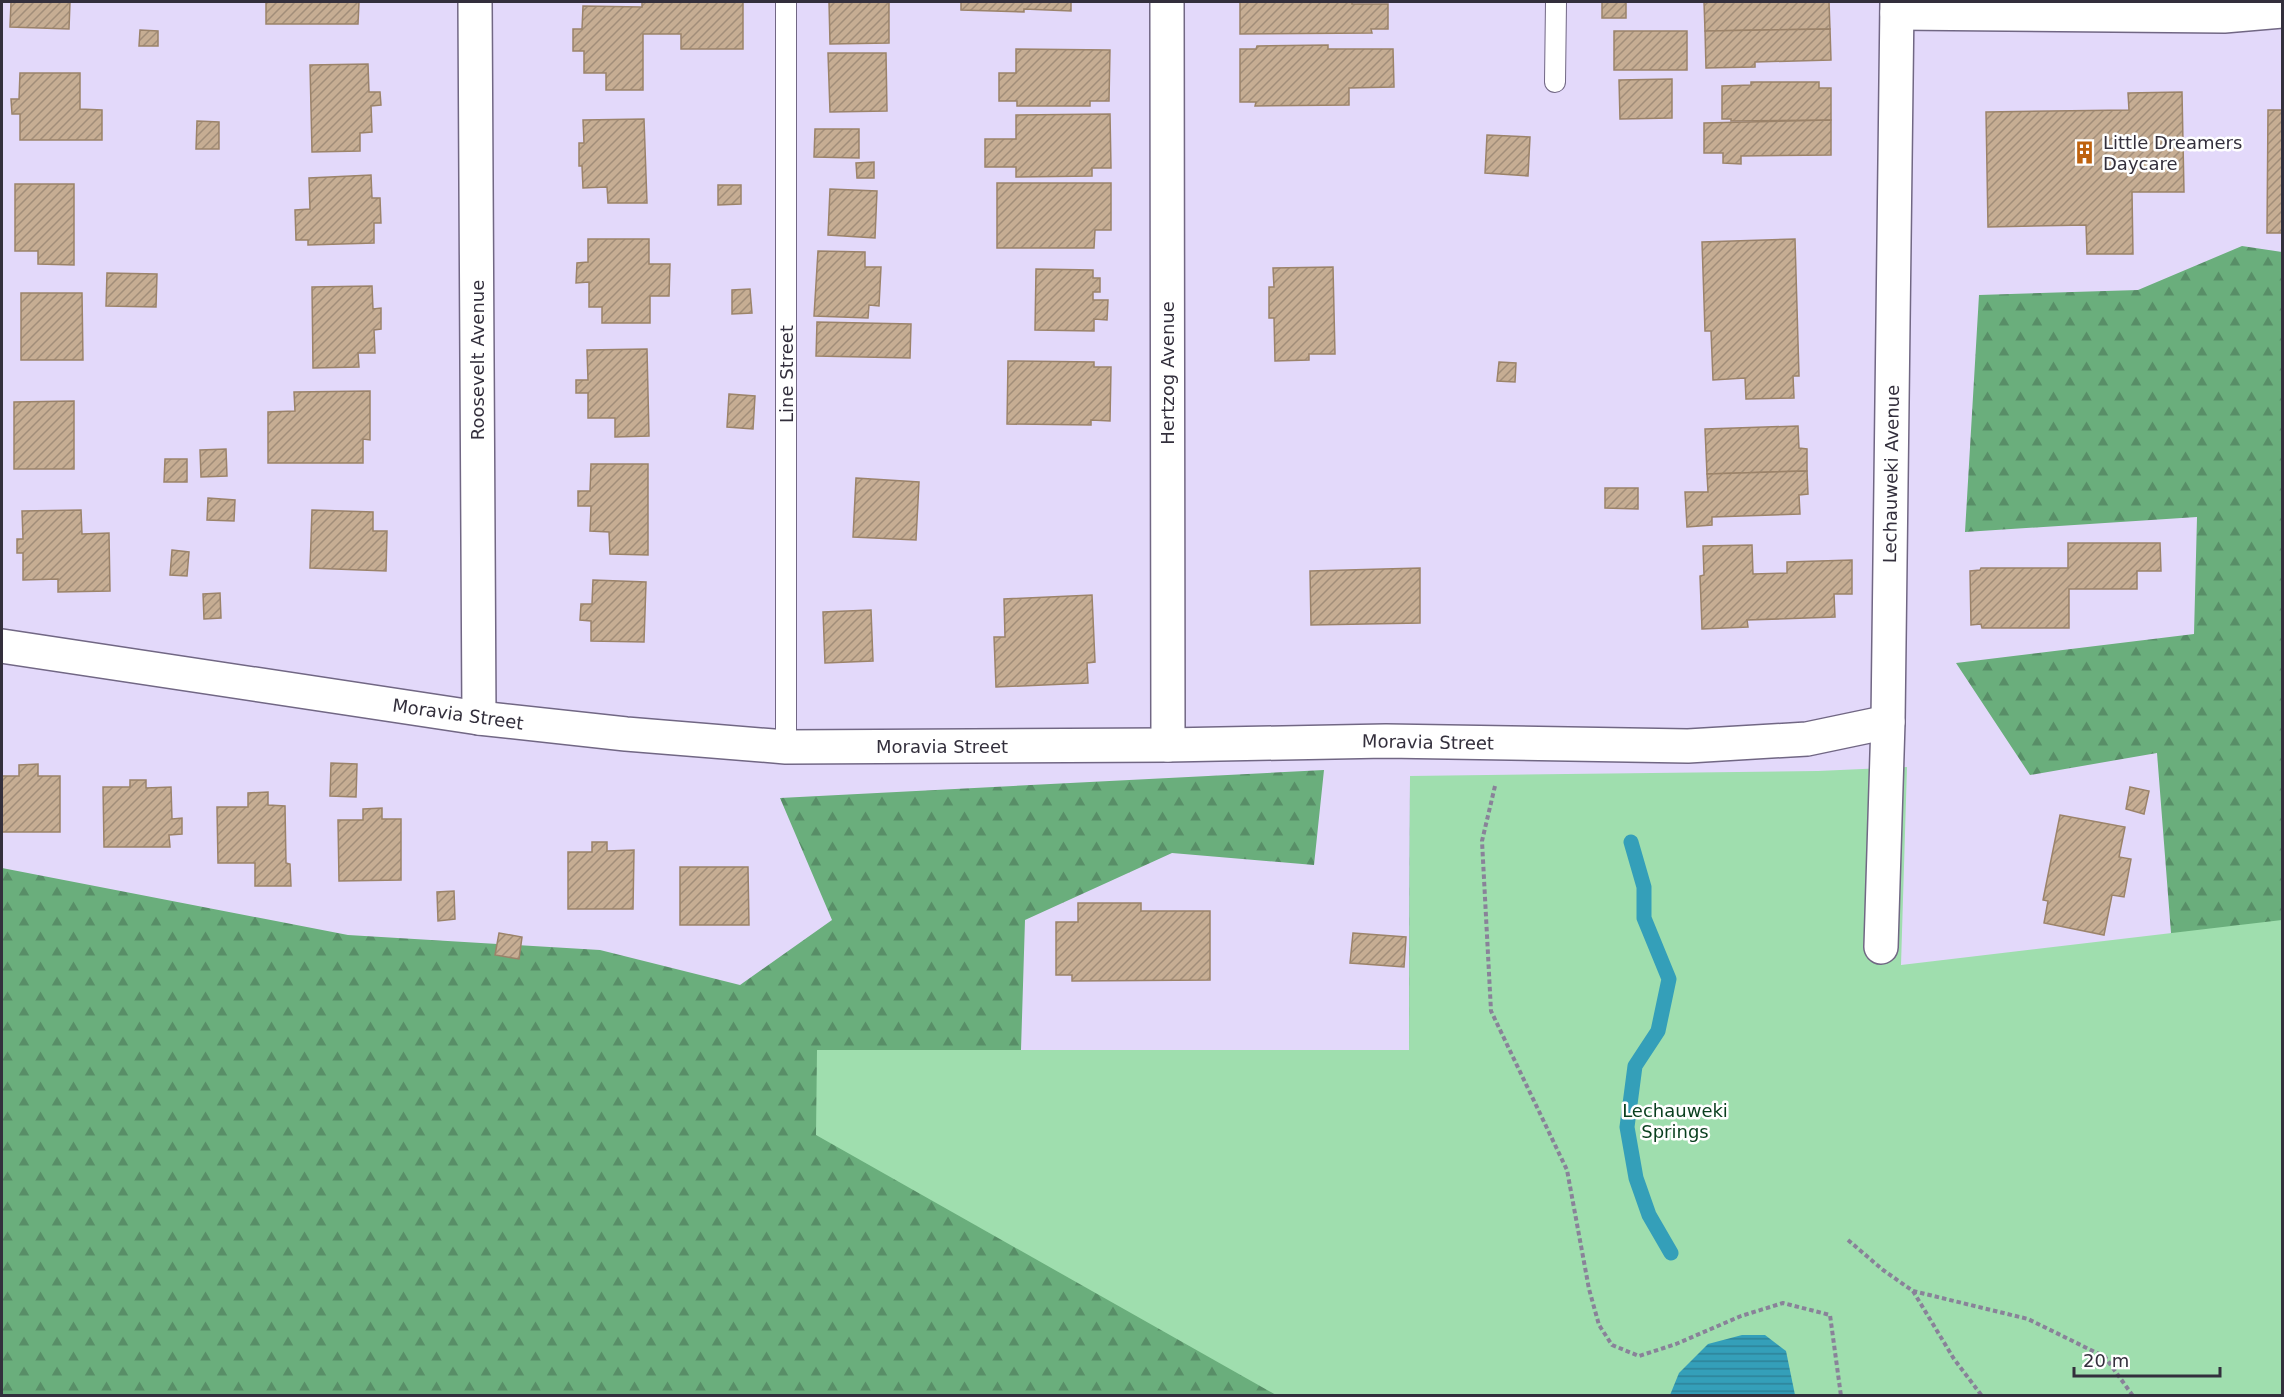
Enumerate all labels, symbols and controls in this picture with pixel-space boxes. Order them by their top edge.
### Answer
place label: Little Dreamers Daycare [2103,132,2242,174]
building icon: Little Dreamers Daycare [2072,139,2098,165]
street label: Roosevelt Avenue [467,280,488,440]
street label: Hertzog Avenue [1157,301,1178,445]
street label: Line Street [776,325,797,423]
street label: Lechauweki Avenue [1879,385,1903,563]
street label: Moravia Street [391,694,525,734]
street label: Moravia Street [1362,730,1494,754]
street label: Moravia Street [876,736,1008,757]
park label: Lechauweki Springs [1622,1100,1728,1142]
scale bar [2074,1340,2220,1378]
text: 20 m [2083,1350,2129,1371]

